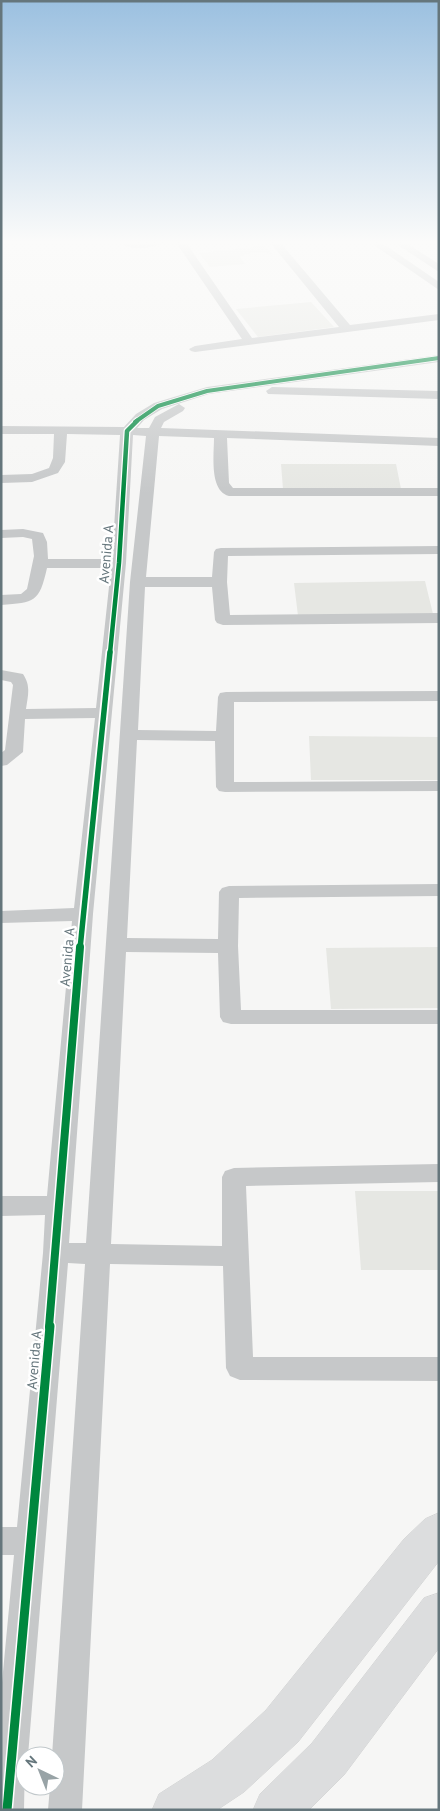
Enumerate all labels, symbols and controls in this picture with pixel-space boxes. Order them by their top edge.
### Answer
street label: Avenida A [94,523,118,584]
street label: Avenida A [55,926,79,987]
street label: Avenida A [22,1329,46,1390]
north arrow [15,1746,65,1796]
text: N [22,1752,41,1771]

